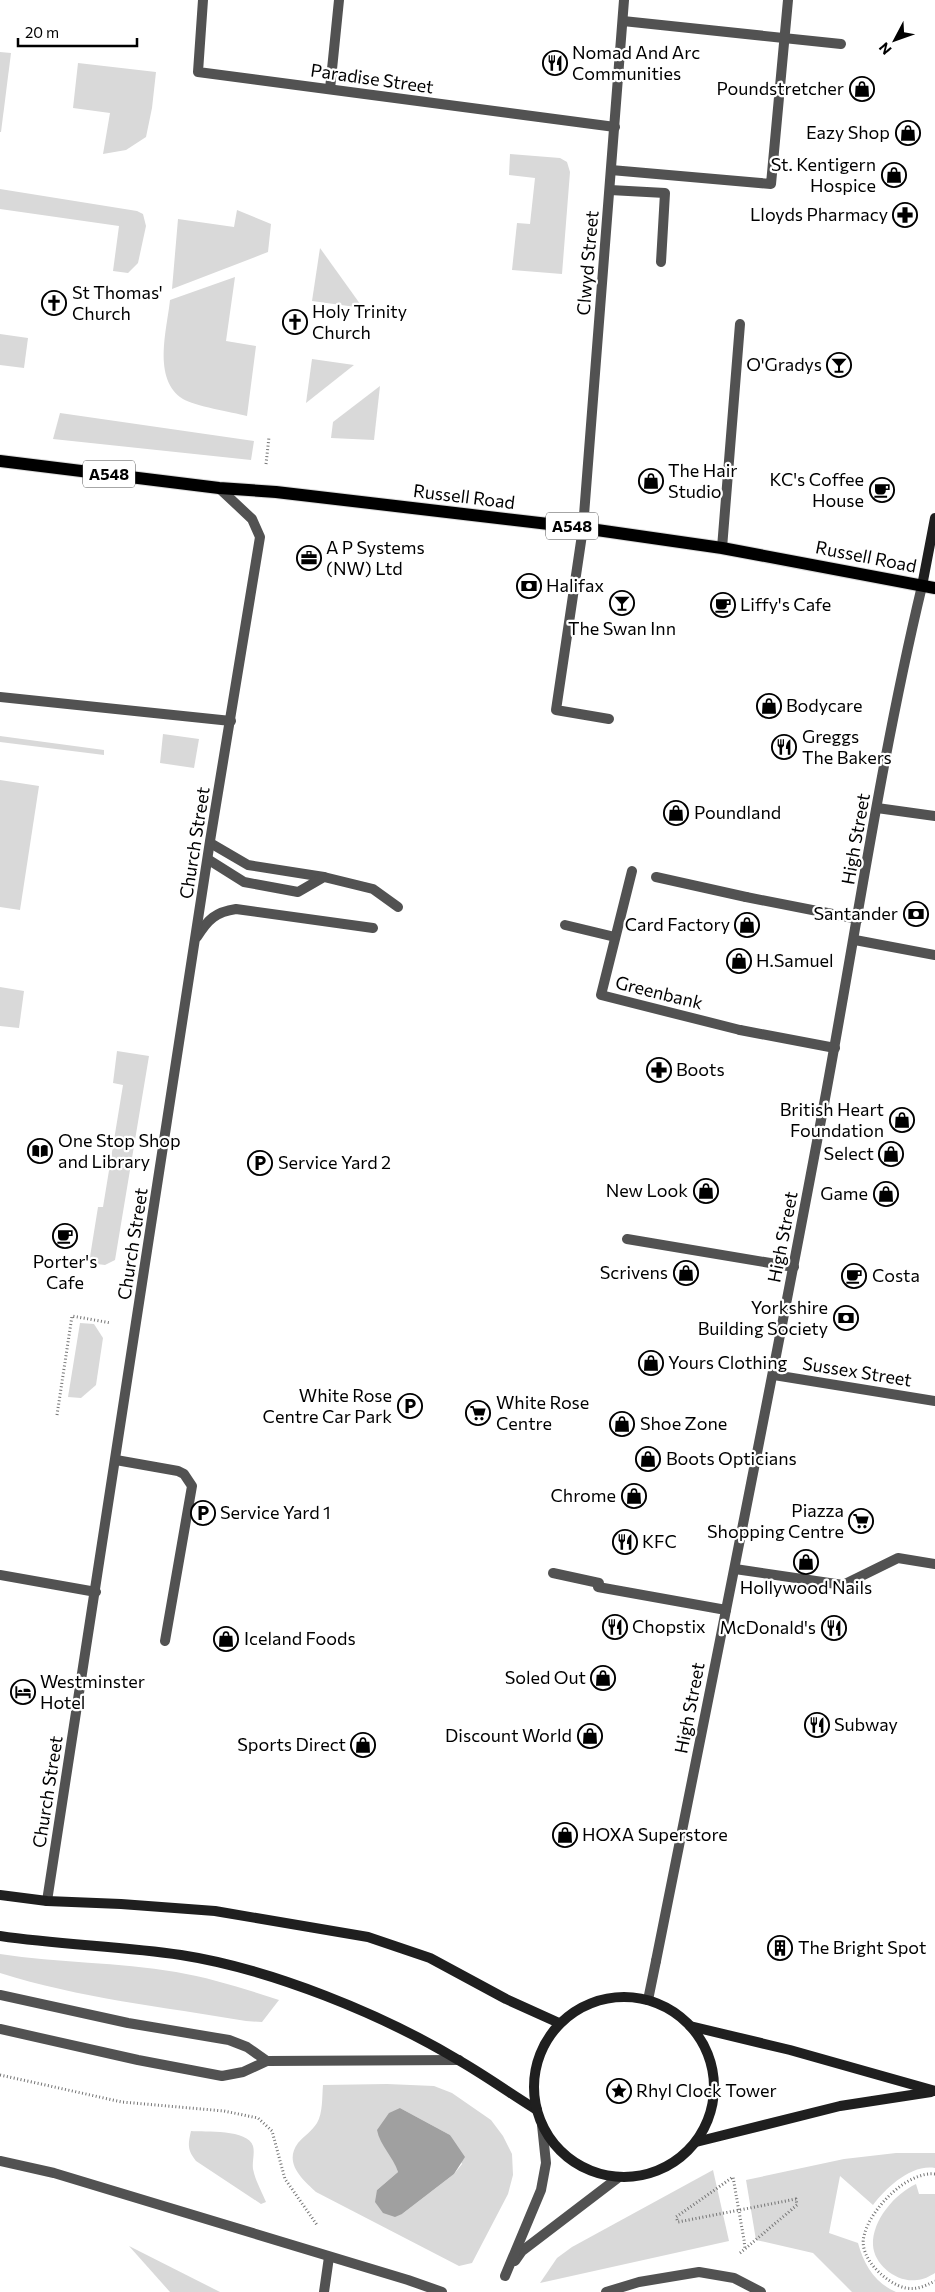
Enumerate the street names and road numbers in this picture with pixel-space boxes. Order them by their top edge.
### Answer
street label: Paradise Street [309,58,435,98]
street label: Clwyd Street [571,210,603,316]
road number: A548 [83,460,135,488]
street label: Russell Road [412,479,516,513]
road number: A548 [546,512,598,540]
street label: Russell Road [814,535,919,577]
street label: Church Street [174,785,214,900]
street label: High Street [836,791,874,886]
street label: Greenbank [613,971,706,1014]
street label: Church Street [112,1186,152,1301]
street label: High Street [762,1189,802,1284]
street label: Sussex Street [801,1352,913,1391]
street label: High Street [669,1660,709,1755]
street label: Church Street [27,1734,67,1849]

